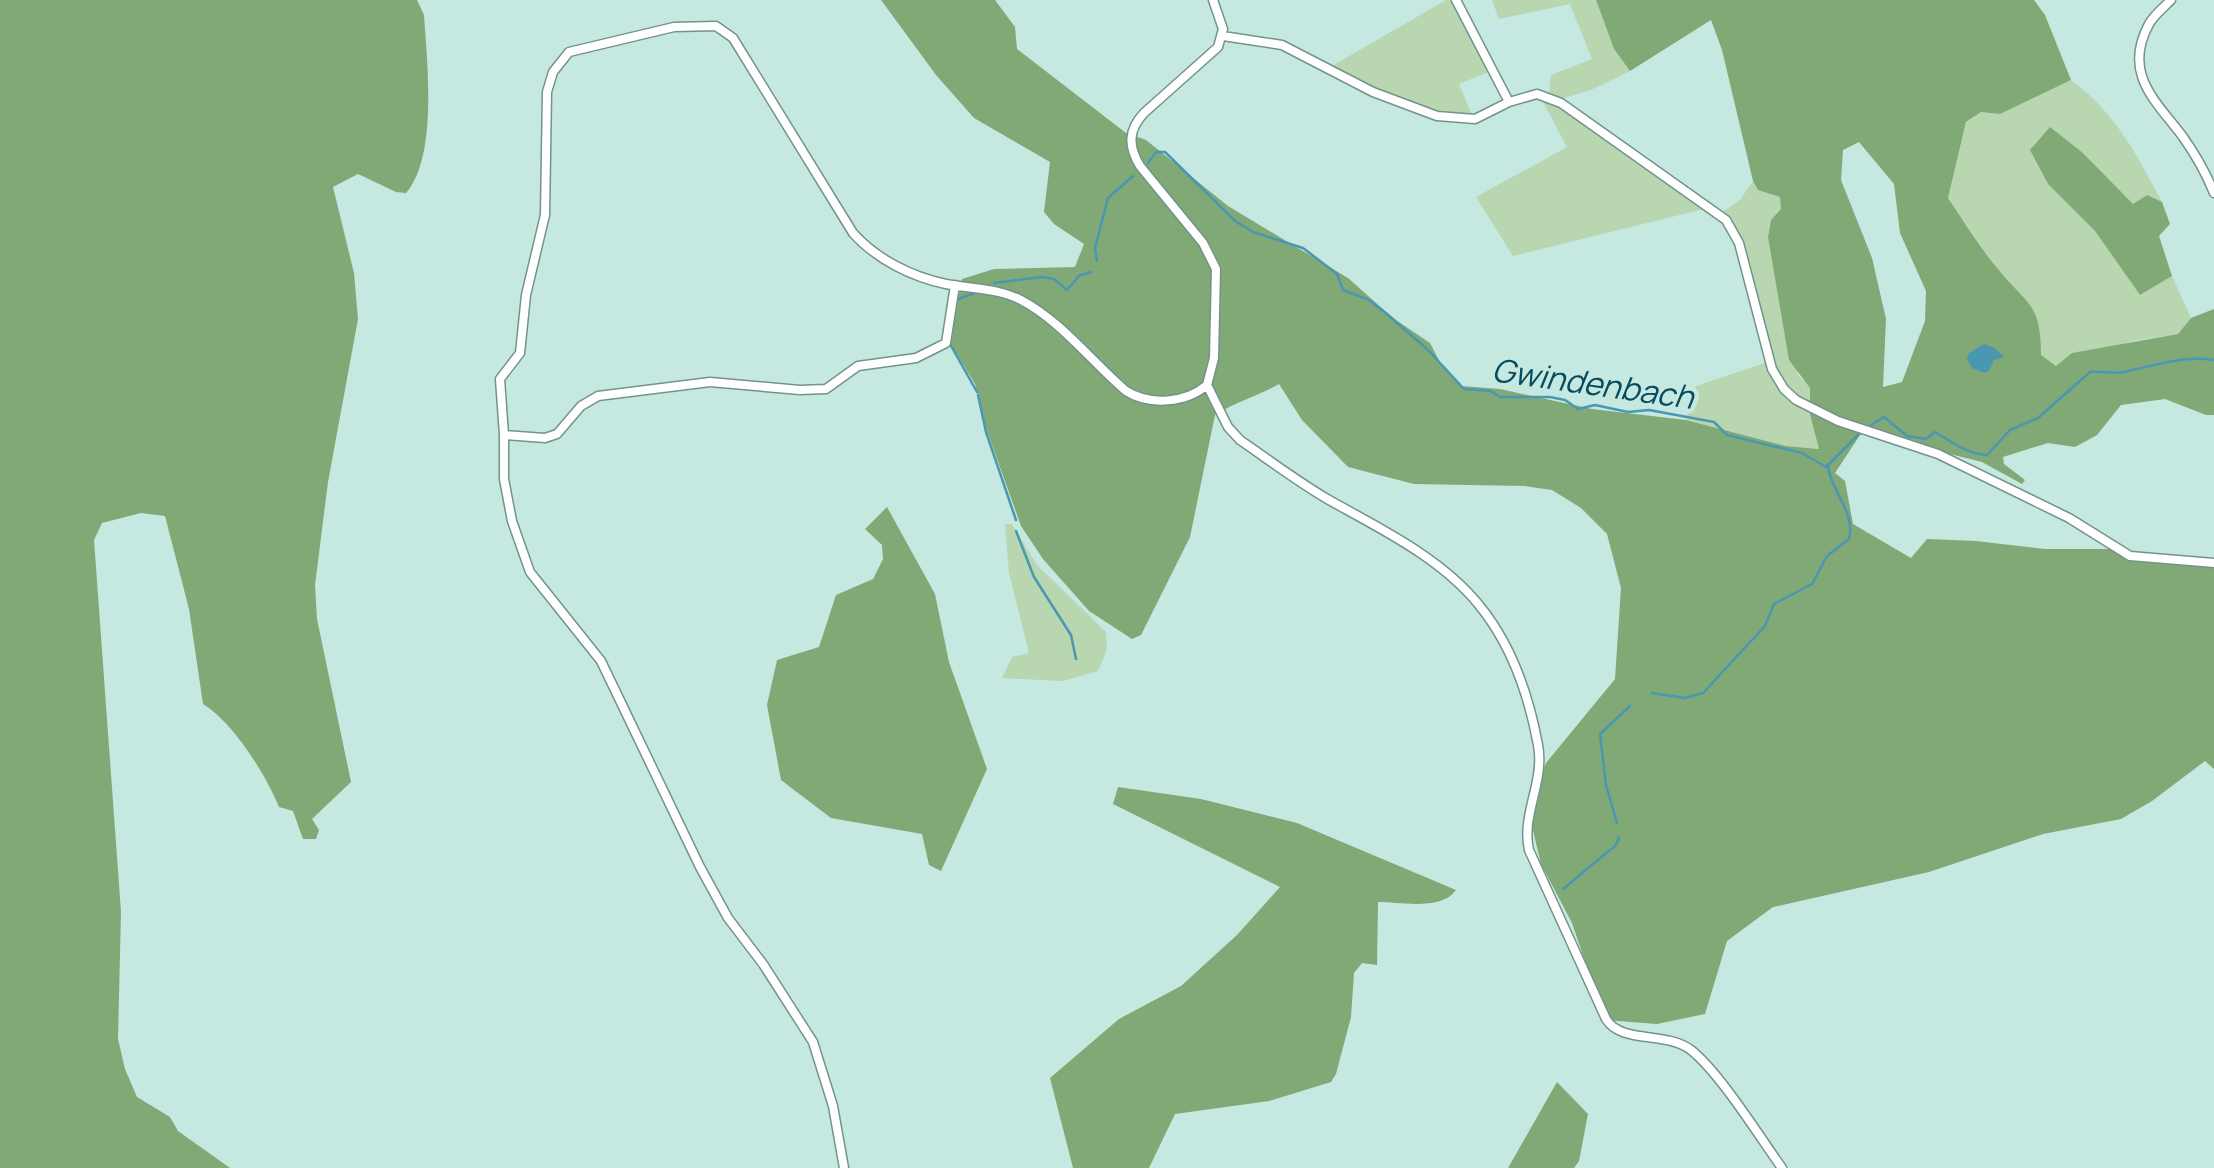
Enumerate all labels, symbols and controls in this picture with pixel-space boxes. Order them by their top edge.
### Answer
water label: Gwindenbach [1489,347,1698,419]

